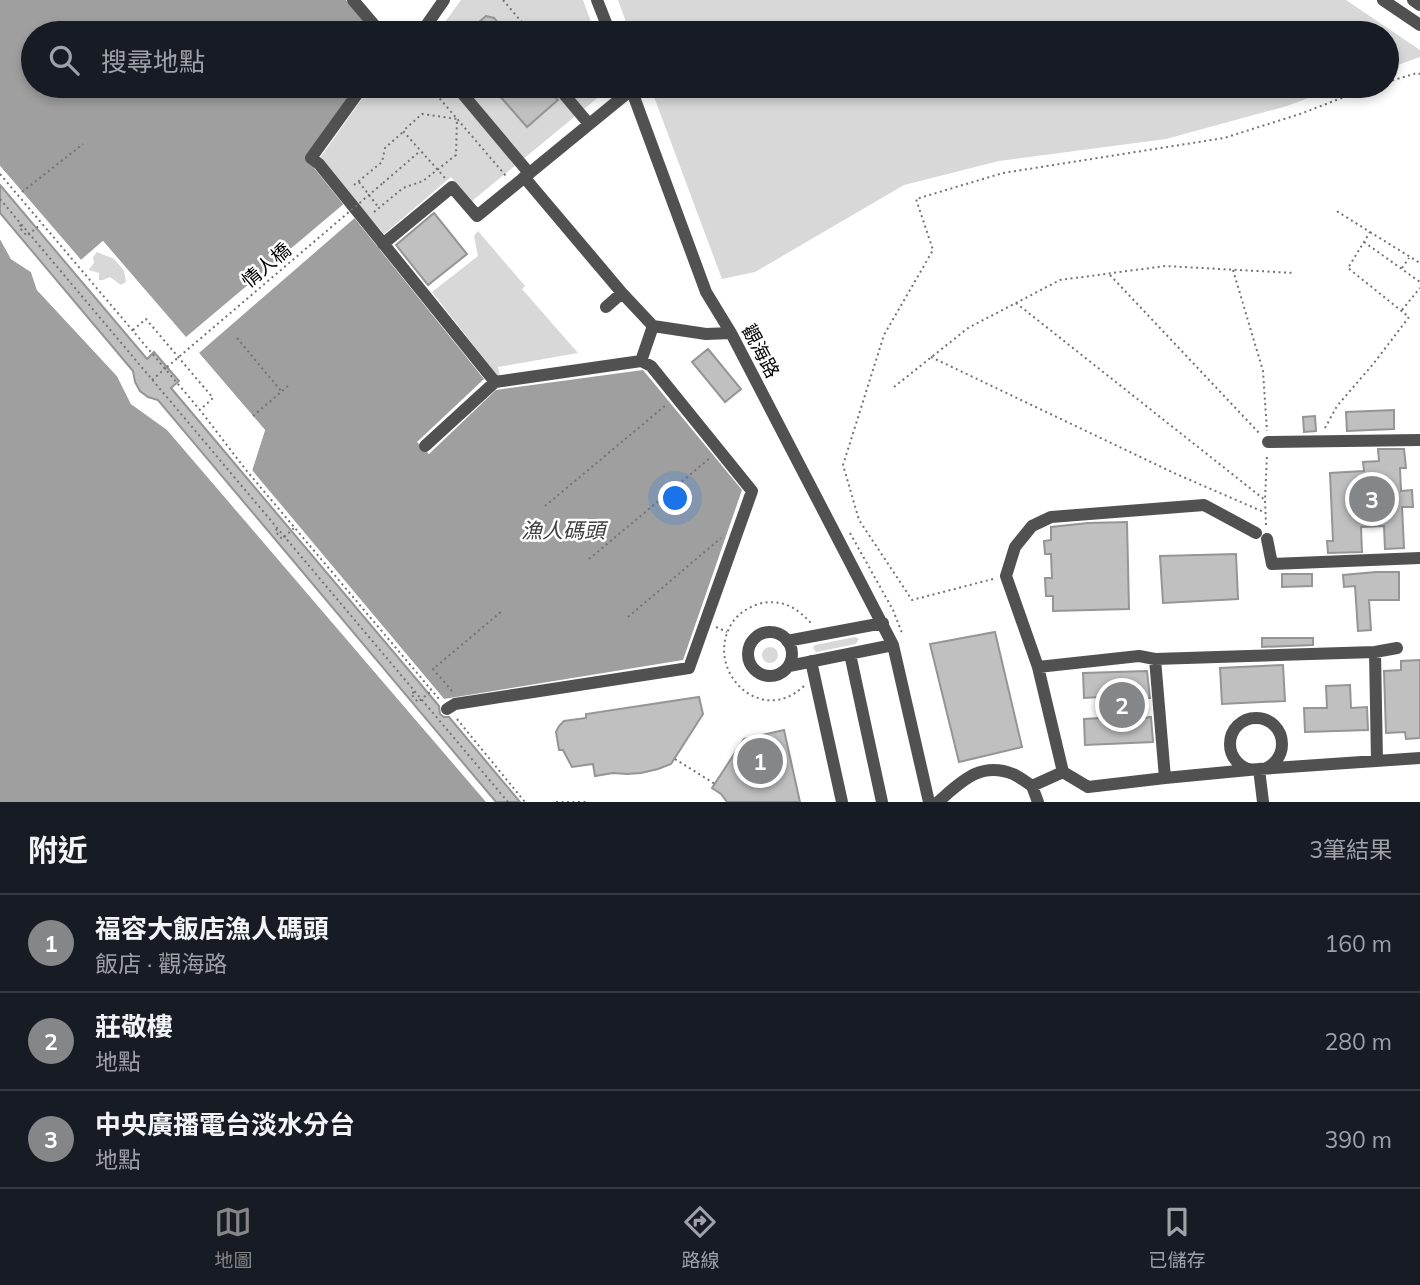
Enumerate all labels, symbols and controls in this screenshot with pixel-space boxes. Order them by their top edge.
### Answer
search box [21,21,1399,98]
icon: search [45,41,83,79]
text: 搜尋地點 [101,45,205,78]
street label: 情人橋 [236,237,296,293]
street label: 觀海路 [737,320,785,382]
pin: 3 [1349,473,1395,525]
your location [658,481,692,515]
water label: 漁人碼頭 [521,517,609,543]
pin: 2 [1099,679,1145,731]
pin: 1 [737,735,783,787]
text: 附近 [28,831,88,869]
text: 3筆結果 [1309,835,1392,864]
text: 福容大飯店漁人碼頭 [95,912,329,945]
text: 1 [44,929,58,958]
text: 160 m [1324,929,1392,958]
text: 飯店 · 觀海路 [95,949,227,978]
text: 莊敬樓 [95,1010,173,1043]
text: 2 [44,1027,58,1056]
text: 280 m [1324,1027,1392,1056]
text: 地點 [95,1047,141,1076]
text: 中央廣播電台淡水分台 [95,1108,355,1141]
text: 3 [44,1125,58,1154]
text: 390 m [1324,1125,1392,1154]
text: 地點 [95,1145,141,1174]
tab: 地圖 [214,1203,253,1272]
tab: 路線 [681,1203,720,1272]
tab: 已儲存 [1148,1203,1206,1272]

